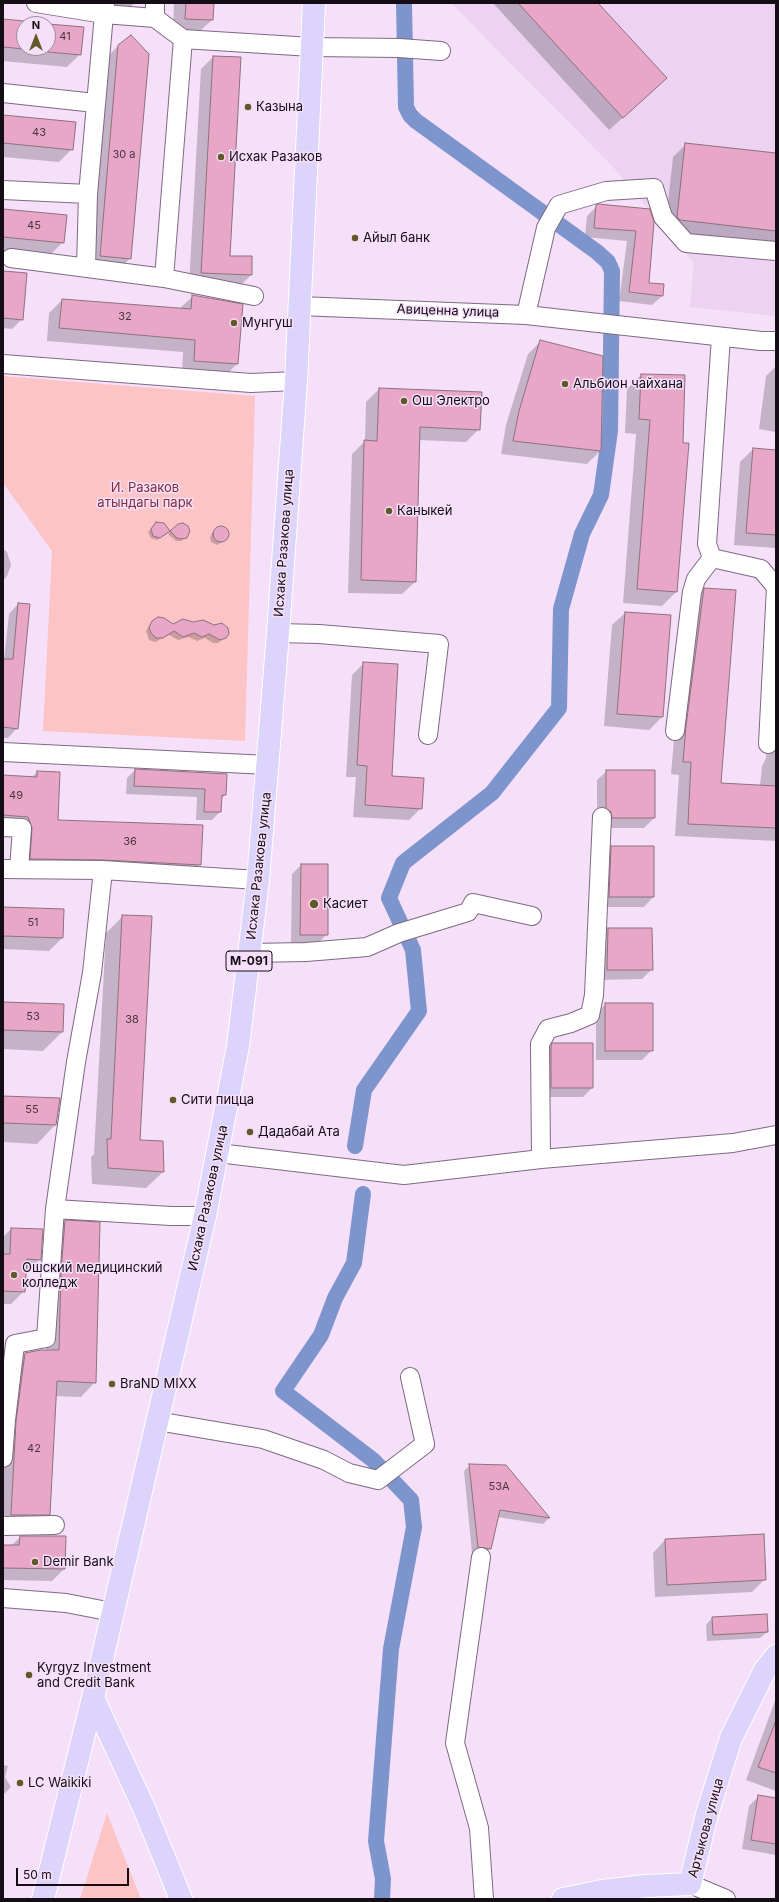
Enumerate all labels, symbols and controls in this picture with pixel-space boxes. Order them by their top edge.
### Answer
north arrow [16,16,56,56]
text: N [32,18,40,32]
house number: 41 [59,30,71,44]
place label: Казына [256,99,303,115]
marker: Казына [243,102,253,112]
house number: 43 [32,126,46,140]
house number: 30 а [112,148,136,162]
place label: Исхак Разаков [229,149,322,165]
marker: Исхак Разаков [216,152,226,162]
house number: 45 [27,219,41,233]
place label: Айыл банк [363,230,430,246]
marker: Айыл банк [350,233,360,243]
street label: Авиценна улица [396,301,500,321]
house number: 32 [118,310,132,324]
place label: Мунгуш [242,315,293,331]
marker: Мунгуш [229,318,239,328]
place label: Альбион чайхана [573,376,683,392]
marker: Альбион чайхана [560,379,570,389]
place label: Ош Электро [412,393,490,409]
marker: Ош Электро [399,396,409,406]
street label: Исхака Разакова улица [271,468,297,618]
park label: И. Разаков атындагы парк [97,480,193,511]
place label: Каныкей [397,503,452,519]
marker: Каныкей [384,506,394,516]
house number: 49 [9,789,23,803]
street label: Исхака Разакова улица [243,791,275,941]
house number: 36 [123,835,137,849]
place label: Касиет [323,896,368,912]
marker: Касиет [308,898,320,910]
house number: 51 [27,916,39,930]
road number: М-091 [226,951,272,971]
house number: 53 [26,1010,40,1024]
house number: 38 [125,1013,139,1027]
place label: Сити пицца [181,1092,254,1108]
marker: Сити пицца [168,1095,178,1105]
house number: 55 [25,1103,39,1117]
street label: Исхака Разакова улица [185,1124,231,1272]
place label: Дадабай Ата [258,1124,340,1140]
marker: Дадабай Ата [245,1127,255,1137]
place label: Ошский медицинский колледж [22,1260,163,1291]
marker: Ошский медицинский колледж [9,1270,19,1280]
place label: BraND MIXX [120,1376,197,1392]
marker: BraND MIXX [107,1379,117,1389]
house number: 42 [27,1442,41,1456]
house number: 53A [488,1480,510,1494]
place label: Demir Bank [43,1554,114,1570]
marker: Demir Bank [30,1557,40,1567]
place label: Kyrgyz Investment and Credit Bank [37,1660,151,1691]
marker: Kyrgyz Investment and Credit Bank [24,1670,34,1680]
place label: LC Waikiki [28,1775,91,1791]
street label: Артыкова улица [685,1776,727,1880]
marker: LC Waikiki [15,1778,25,1788]
scale bar [18,1860,131,1886]
text: 50 m [23,1867,52,1882]

